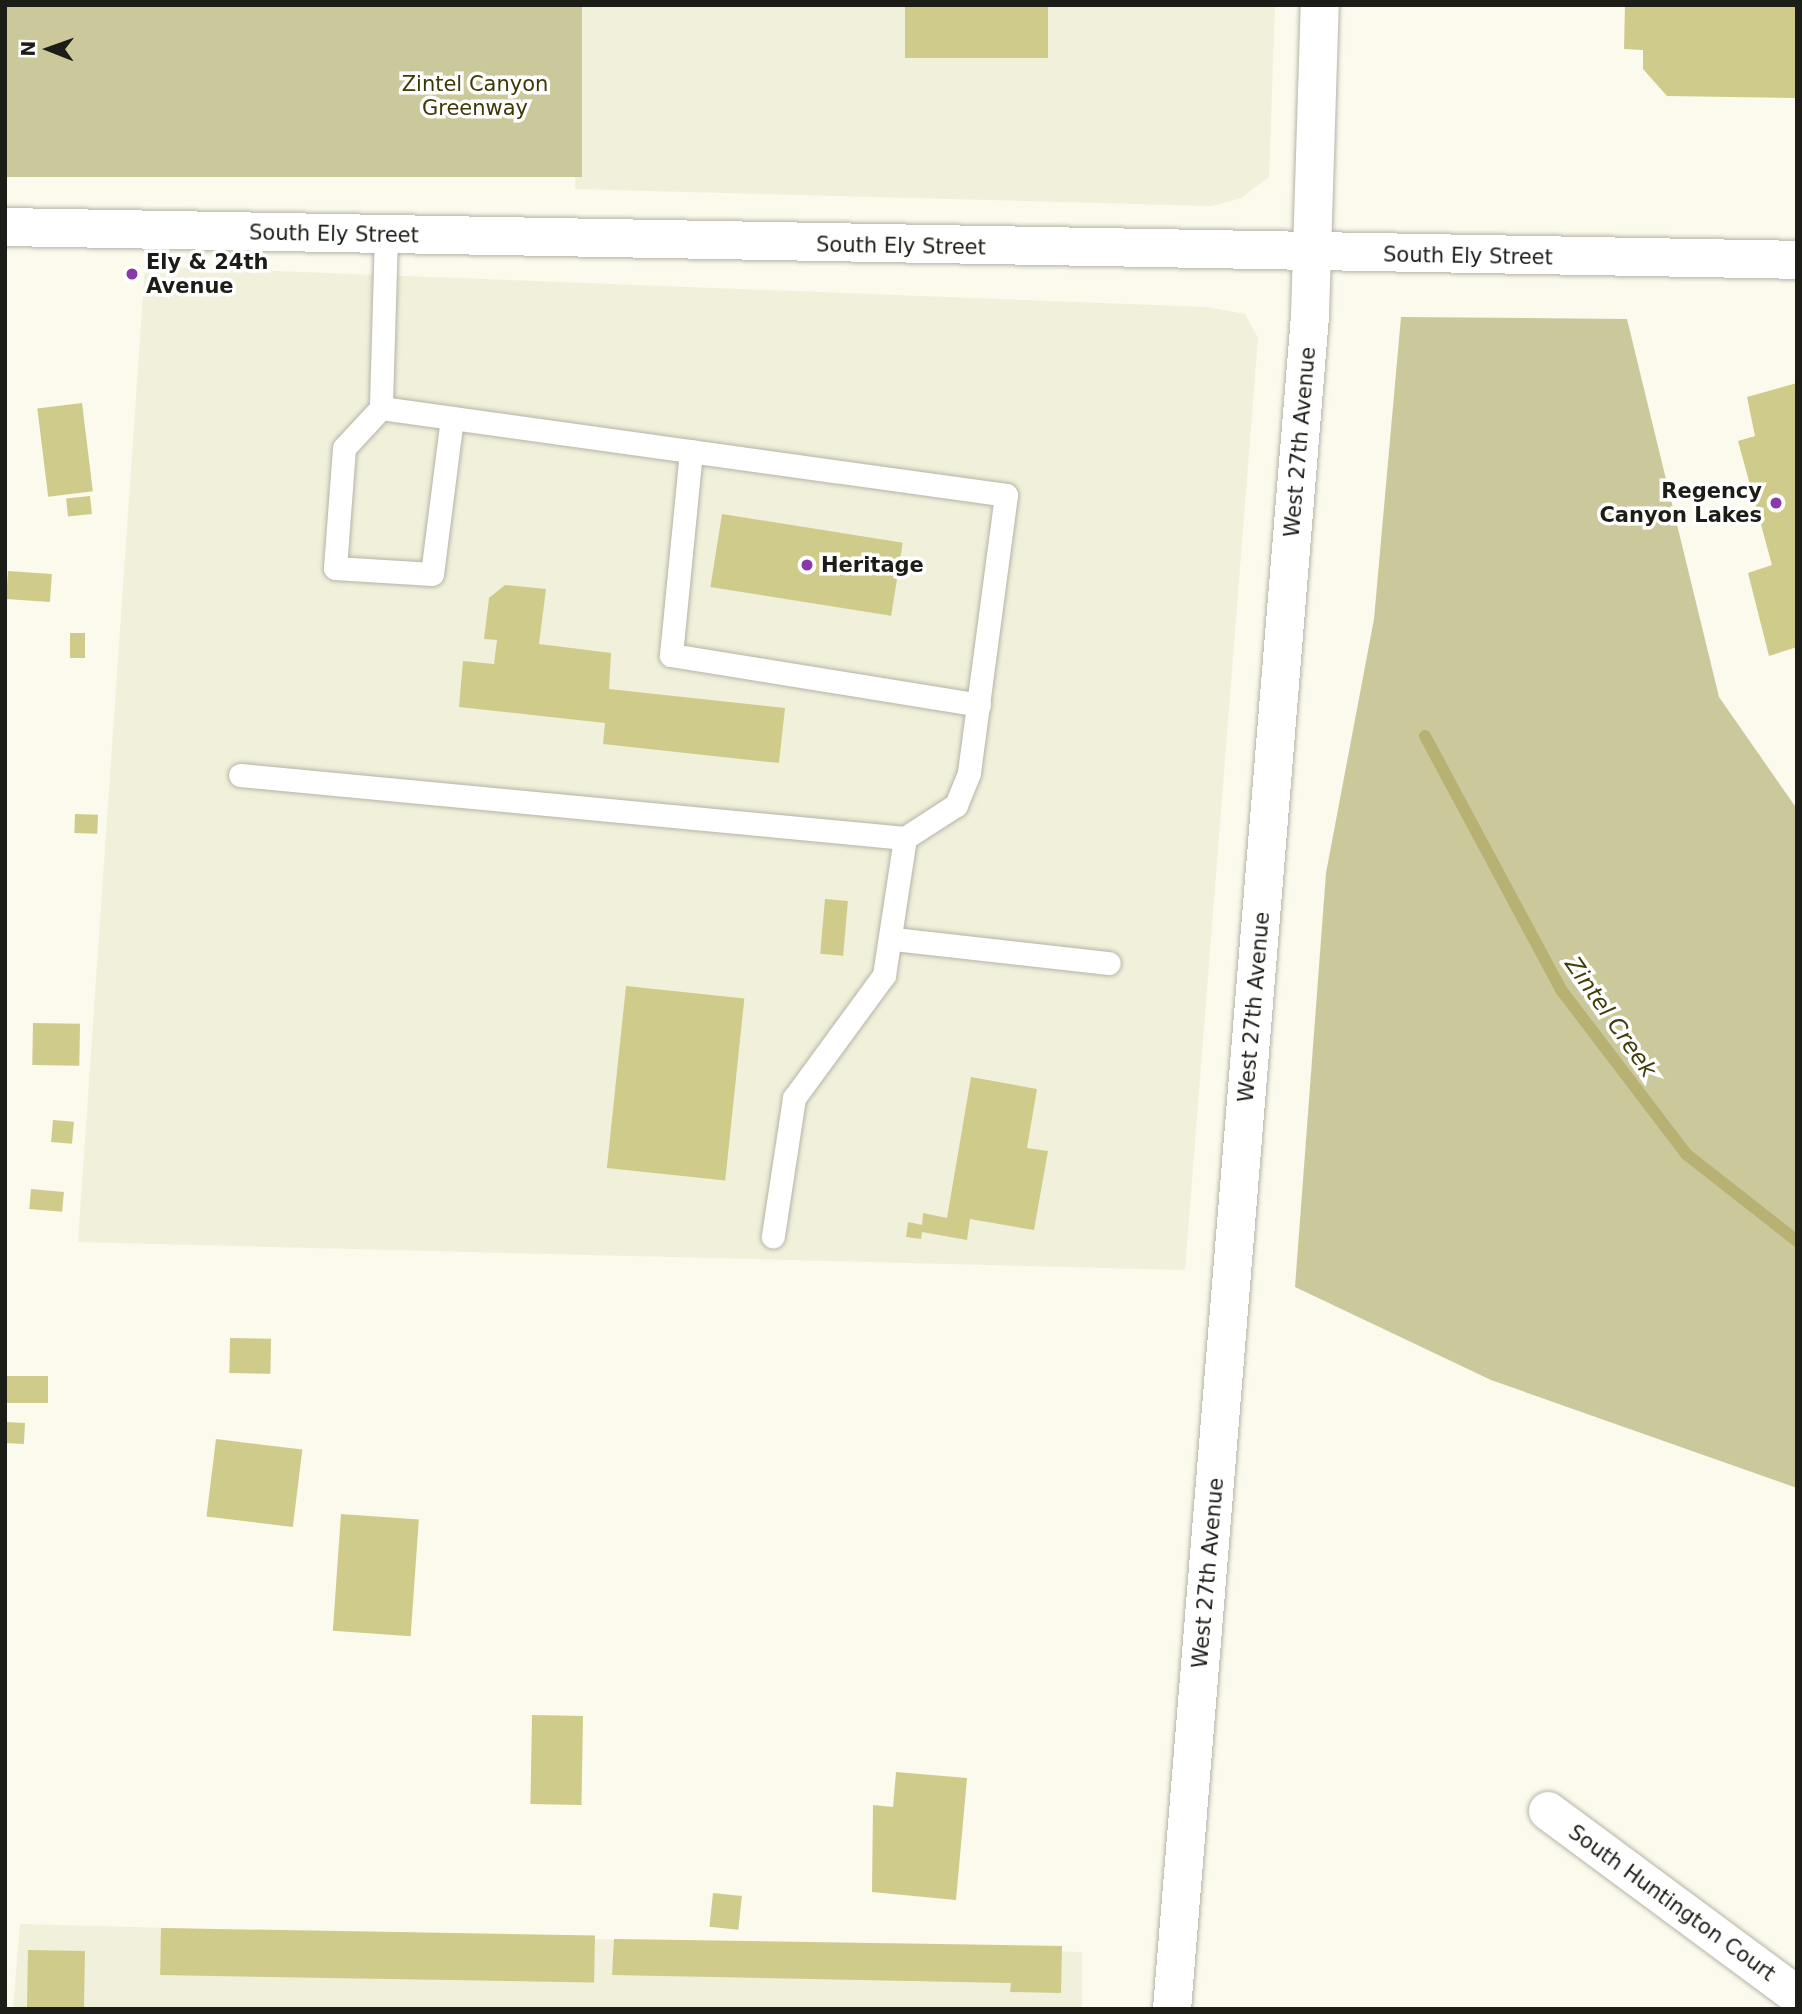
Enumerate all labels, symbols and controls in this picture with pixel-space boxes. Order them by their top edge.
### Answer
north arrow [14,14,84,84]
text: N [17,40,39,57]
park label: Zintel Canyon Greenway [402,71,548,121]
street label: South Ely Street [249,220,419,248]
street label: South Ely Street [816,232,986,260]
street label: South Ely Street [1383,242,1553,270]
place label: Ely & 24th Avenue [146,249,268,299]
marker: Ely & 24th Avenue [124,266,140,282]
street label: West 27th Avenue [1279,346,1321,538]
place label: Regency Canyon Lakes [1599,478,1762,528]
marker: Regency Canyon Lakes [1768,495,1784,511]
place label: Heritage [821,552,924,578]
marker: Heritage [799,557,815,573]
street label: West 27th Avenue [1233,911,1275,1103]
water label: Zintel Creek [1559,951,1663,1083]
street label: West 27th Avenue [1187,1477,1229,1669]
street label: South Huntington Court [1564,1819,1780,1987]

